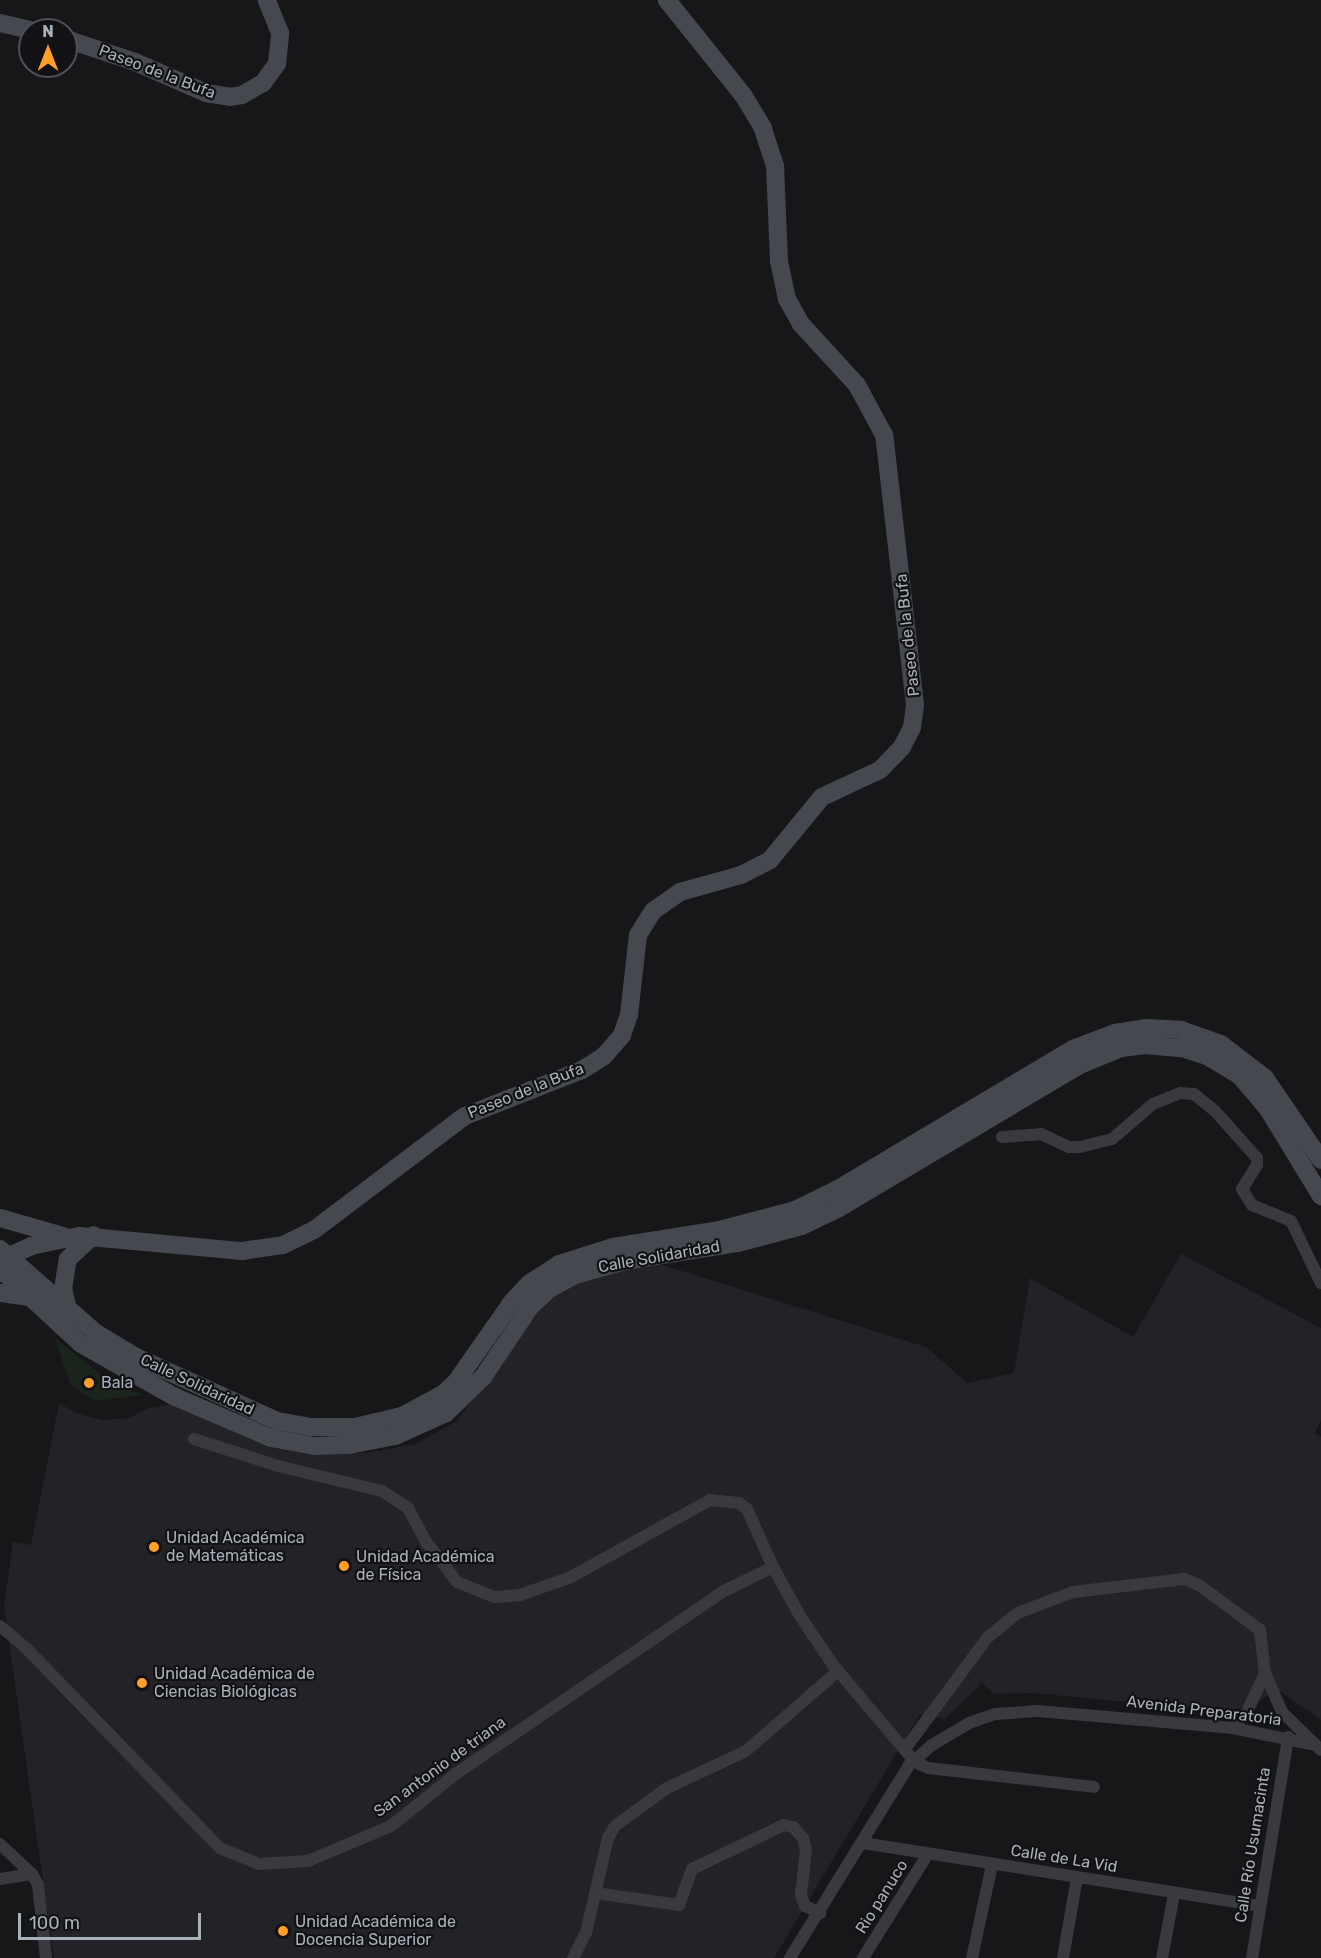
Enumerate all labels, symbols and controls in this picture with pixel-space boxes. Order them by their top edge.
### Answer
north arrow [18,18,78,78]
text: N [42,22,54,41]
street label: Paseo de la Bufa [96,41,218,103]
street label: Paseo de la Bufa [892,573,924,697]
street label: Paseo de la Bufa [465,1059,587,1123]
street label: Calle Solidaridad [597,1237,721,1277]
street label: Calle Solidaridad [137,1350,257,1420]
place label: Bala [101,1373,133,1393]
marker: Bala [82,1376,96,1390]
place label: Unidad Académica de Matemáticas [166,1528,305,1566]
marker: Unidad Académica de Matemáticas [147,1540,161,1554]
place label: Unidad Académica de Física [356,1547,495,1585]
marker: Unidad Académica de Física [337,1559,351,1573]
place label: Unidad Académica de Ciencias Biológicas [154,1664,316,1702]
marker: Unidad Académica de Ciencias Biológicas [135,1676,149,1690]
street label: Avenida Preparatoria [1125,1692,1283,1730]
street label: San antonio de triana [370,1713,510,1821]
street label: Calle Río Usumacinta [1231,1766,1275,1924]
street label: Calle de La Vid [1009,1841,1119,1877]
street label: Rio panuco [852,1857,912,1937]
scale bar [21,1901,204,1939]
text: 100 m [29,1912,80,1934]
place label: Unidad Académica de Docencia Superior [295,1912,457,1950]
marker: Unidad Académica de Docencia Superior [276,1924,290,1938]

